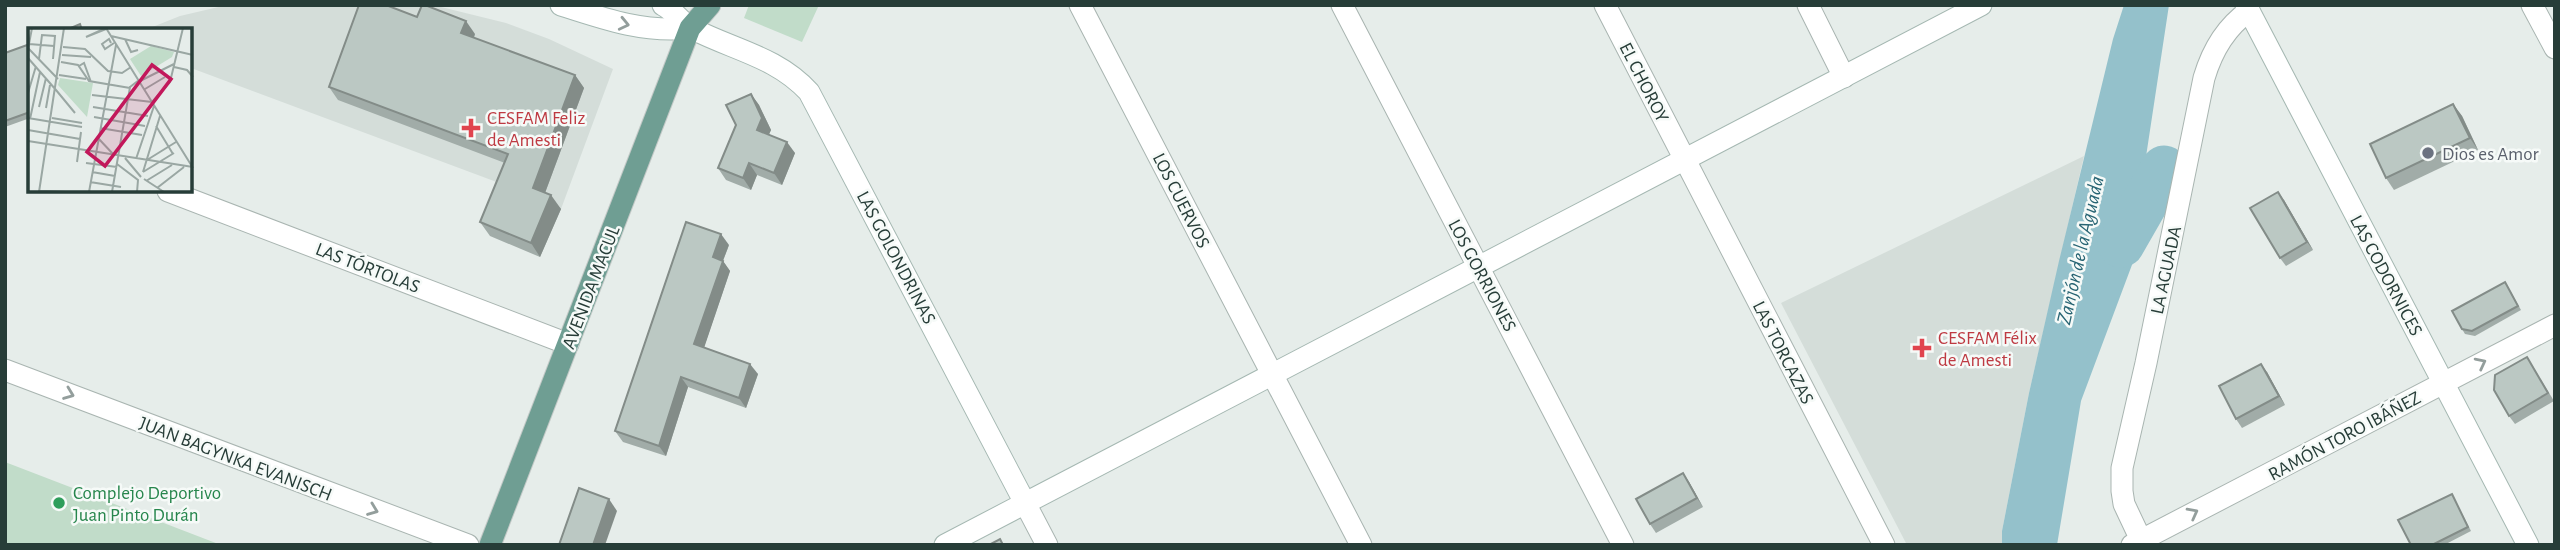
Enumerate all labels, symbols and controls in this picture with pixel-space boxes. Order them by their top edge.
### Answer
one-way arrow [618,16,630,30]
inset map [28,28,192,192]
street label: EL CHOROY [1616,40,1672,126]
place label: CESFAM Feliz de Amesti [487,109,585,150]
marker: CESFAM Feliz de Amesti [461,118,481,138]
marker: Dios es Amor [2420,145,2436,161]
place label: Dios es Amor [2442,145,2539,164]
street label: LOS CUERVOS [1149,150,1213,251]
water label: Zanjón de la Aguada [2053,174,2108,326]
street label: LAS GOLONDRINAS [853,188,939,327]
street label: LAS CODORNICES [2346,212,2425,339]
street label: LOS GORRIONES [1444,217,1519,335]
street label: AVENIDA MACUL [559,223,624,352]
street label: LA AGUADA [2148,224,2185,316]
street label: LAS TÓRTOLAS [313,238,423,297]
street label: LAS TORCAZAS [1749,298,1817,407]
place label: CESFAM Félix de Amesti [1938,329,2037,370]
marker: CESFAM Félix de Amesti [1912,338,1932,358]
one-way arrow [2474,358,2487,371]
one-way arrow [63,386,75,400]
street label: RAMÓN TORO IBÁÑEZ [2265,386,2424,484]
street label: JUAN BAGYNKA EVANISCH [136,414,334,505]
place label: Complejo Deportivo Juan Pinto Durán [73,484,221,525]
marker: Complejo Deportivo Juan Pinto Durán [51,495,67,511]
one-way arrow [367,501,379,515]
one-way arrow [2186,508,2198,522]

